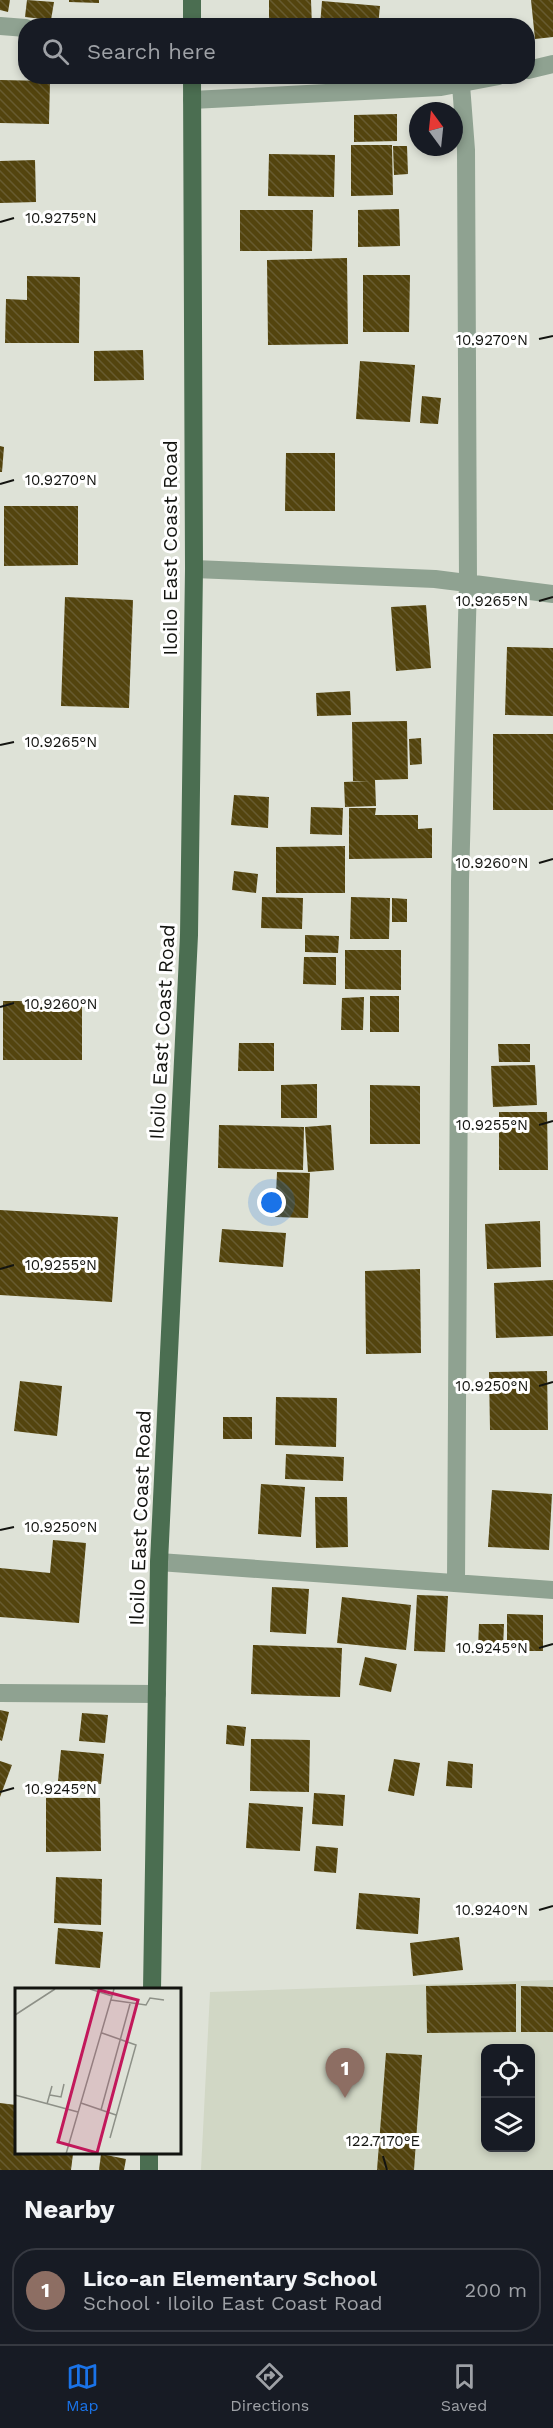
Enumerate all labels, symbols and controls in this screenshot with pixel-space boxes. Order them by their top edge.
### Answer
search box [18,18,535,84]
icon: search [39,35,72,68]
text: Search here [87,39,216,64]
north arrow [409,102,463,156]
text: 10.9275°N [25,209,97,227]
text: 10.9270°N [456,331,528,349]
street label: Iloilo East Coast Road [158,440,182,656]
text: 10.9270°N [25,471,97,489]
text: 10.9265°N [456,592,528,610]
text: 10.9265°N [25,733,97,751]
text: 10.9260°N [455,854,529,872]
street label: Iloilo East Coast Road [144,924,180,1140]
text: 10.9260°N [24,995,98,1013]
text: 10.9255°N [456,1116,528,1134]
your location [257,1188,286,1217]
text: 10.9255°N [25,1256,97,1274]
text: 10.9250°N [456,1377,528,1395]
street label: Iloilo East Coast Road [124,1410,156,1626]
text: 10.9250°N [25,1518,97,1536]
text: 10.9245°N [456,1639,528,1657]
text: 10.9245°N [25,1780,97,1798]
text: 10.9240°N [456,1901,528,1919]
inset map [15,1988,182,2155]
map controls [481,2044,535,2152]
button: locate [481,2044,535,2098]
pin: 1 [326,2048,364,2098]
button: layers [481,2098,535,2152]
text: 122.7170°E [346,2132,420,2150]
text: Nearby [24,2194,115,2224]
text: Lico-an Elementary School [83,2266,377,2291]
text: 1 [41,2278,50,2302]
text: 200 m [465,2278,527,2302]
text: School · Iloilo East Coast Road [83,2291,383,2315]
tab: Map [66,2360,99,2415]
tab: Directions [230,2360,309,2415]
tab: Saved [441,2360,487,2415]

